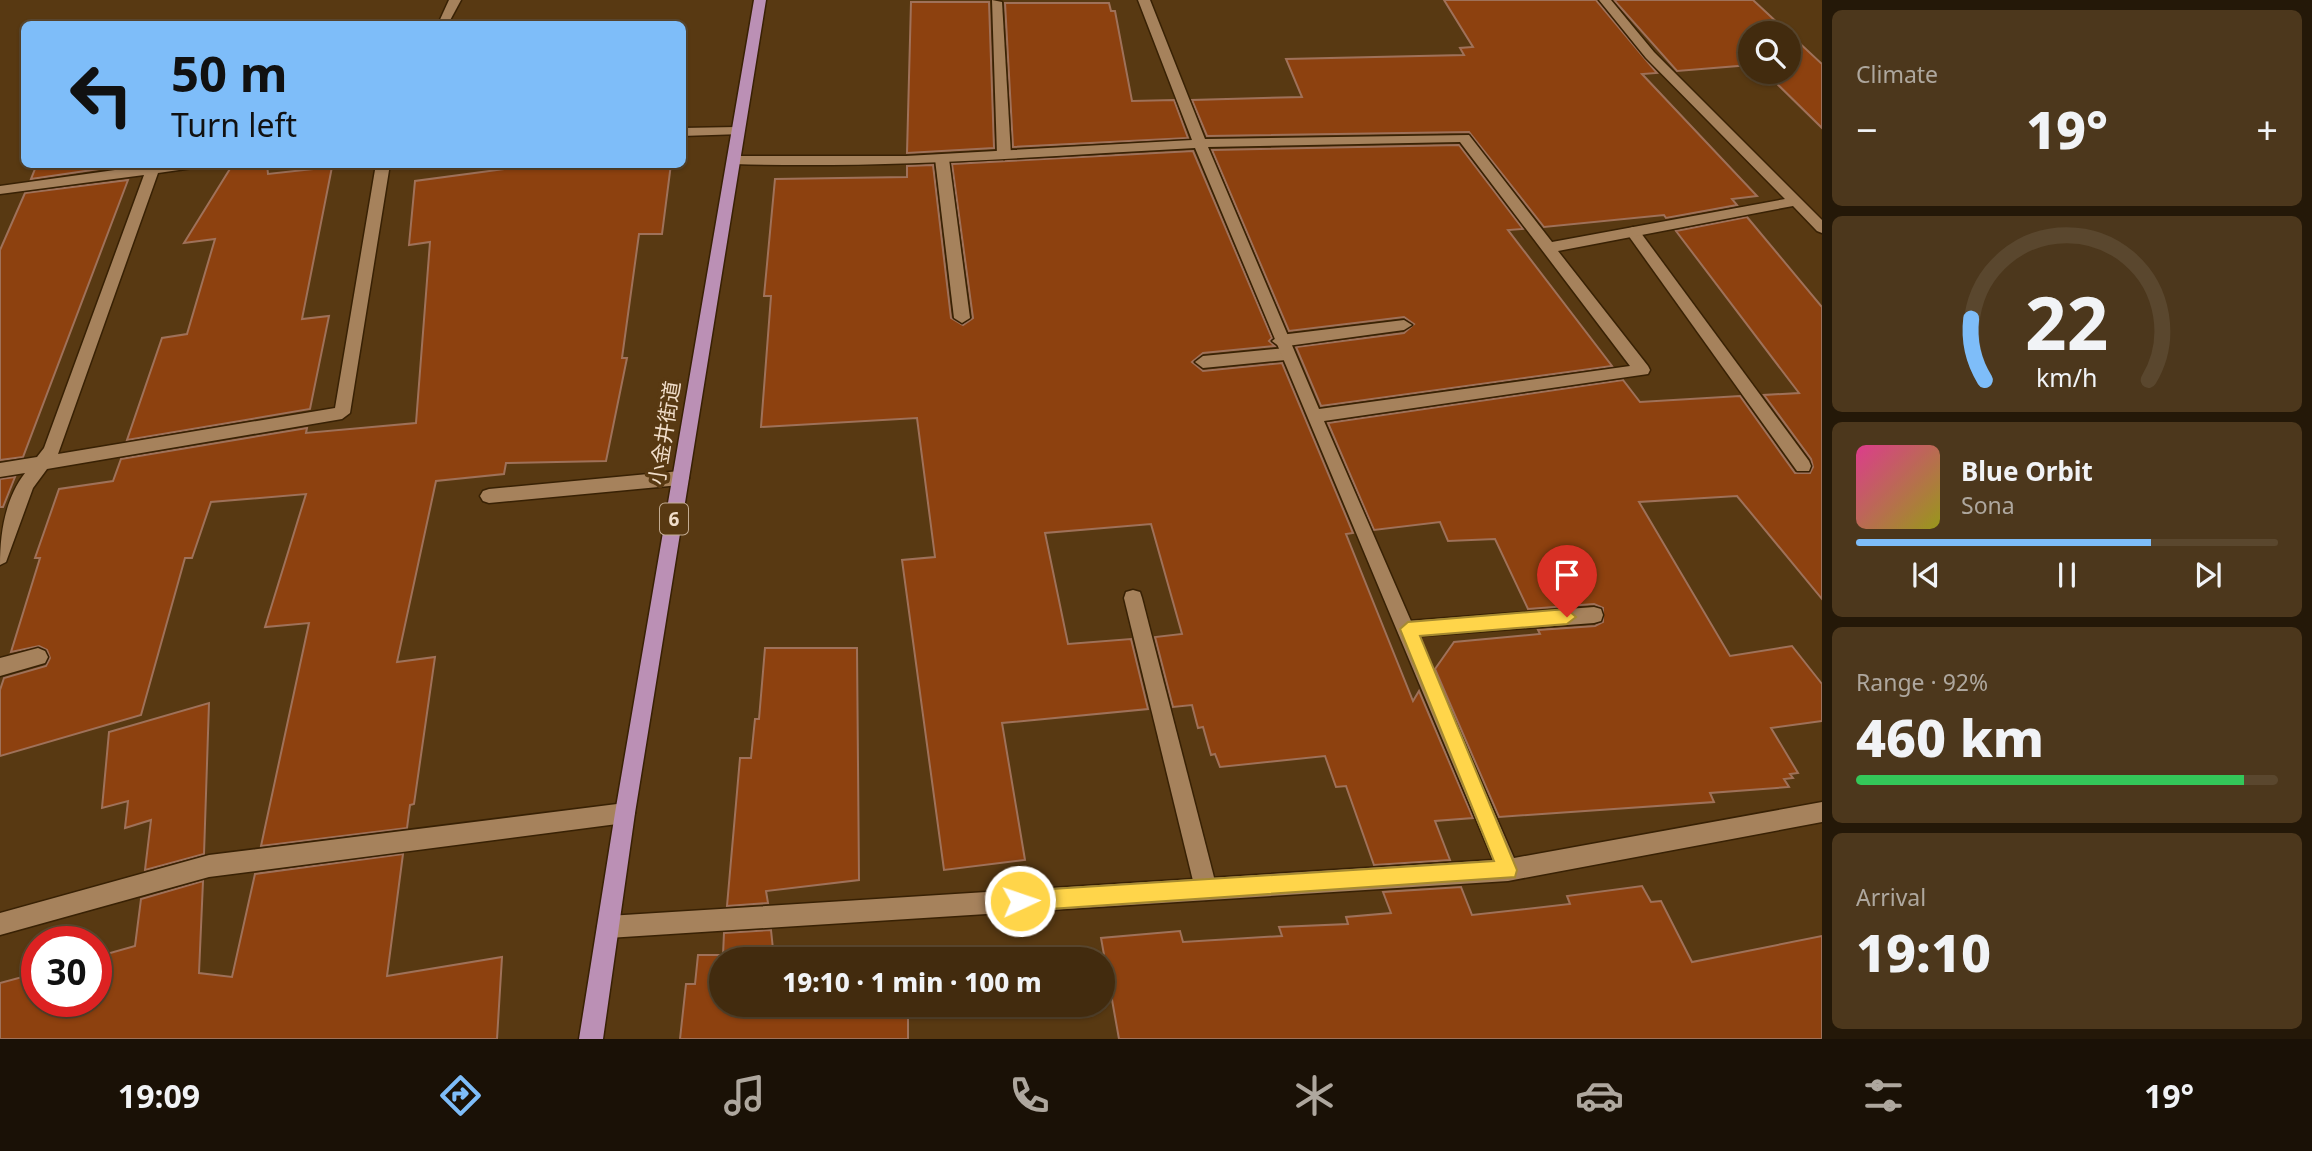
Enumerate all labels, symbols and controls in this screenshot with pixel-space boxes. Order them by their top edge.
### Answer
map controls [1738,21,1801,84]
button: search [1738,21,1801,84]
text: 50 m [171,40,288,106]
icon: left [56,49,147,140]
text: Climate [1856,58,1938,90]
text: 19° [2026,93,2108,164]
text: Turn left [171,103,297,146]
text: − [1856,103,1878,155]
text: + [2256,103,2278,155]
text: 22 [2025,272,2109,371]
text: km/h [2036,359,2098,393]
street label: 小金井街道 [642,379,686,487]
text: Blue Orbit [1961,453,2093,489]
text: Sona [1961,489,2015,521]
road number: 6 [660,504,688,534]
pin [1537,545,1597,617]
icon: arrive [1548,556,1586,594]
icon: previous [1907,556,1945,594]
icon: pause [2048,556,2086,594]
icon: next [2189,556,2227,594]
text: Range · 92% [1856,666,1988,698]
text: 460 km [1856,701,2044,772]
position arrow [983,864,1057,938]
text: Arrival [1856,881,1926,913]
text: 19:10 [1856,916,1991,987]
speed limit sign: 30 [21,926,112,1017]
text: 19:10 · 1 min · 100 m [782,964,1042,1000]
icon: directions [436,1071,485,1120]
icon: music [720,1071,769,1120]
icon: phone [1005,1071,1054,1120]
icon: climate [1290,1071,1339,1120]
icon: car [1575,1071,1624,1120]
icon: filters [1859,1071,1908,1120]
text: 19:09 [118,1074,200,1117]
text: 19° [2144,1074,2194,1117]

